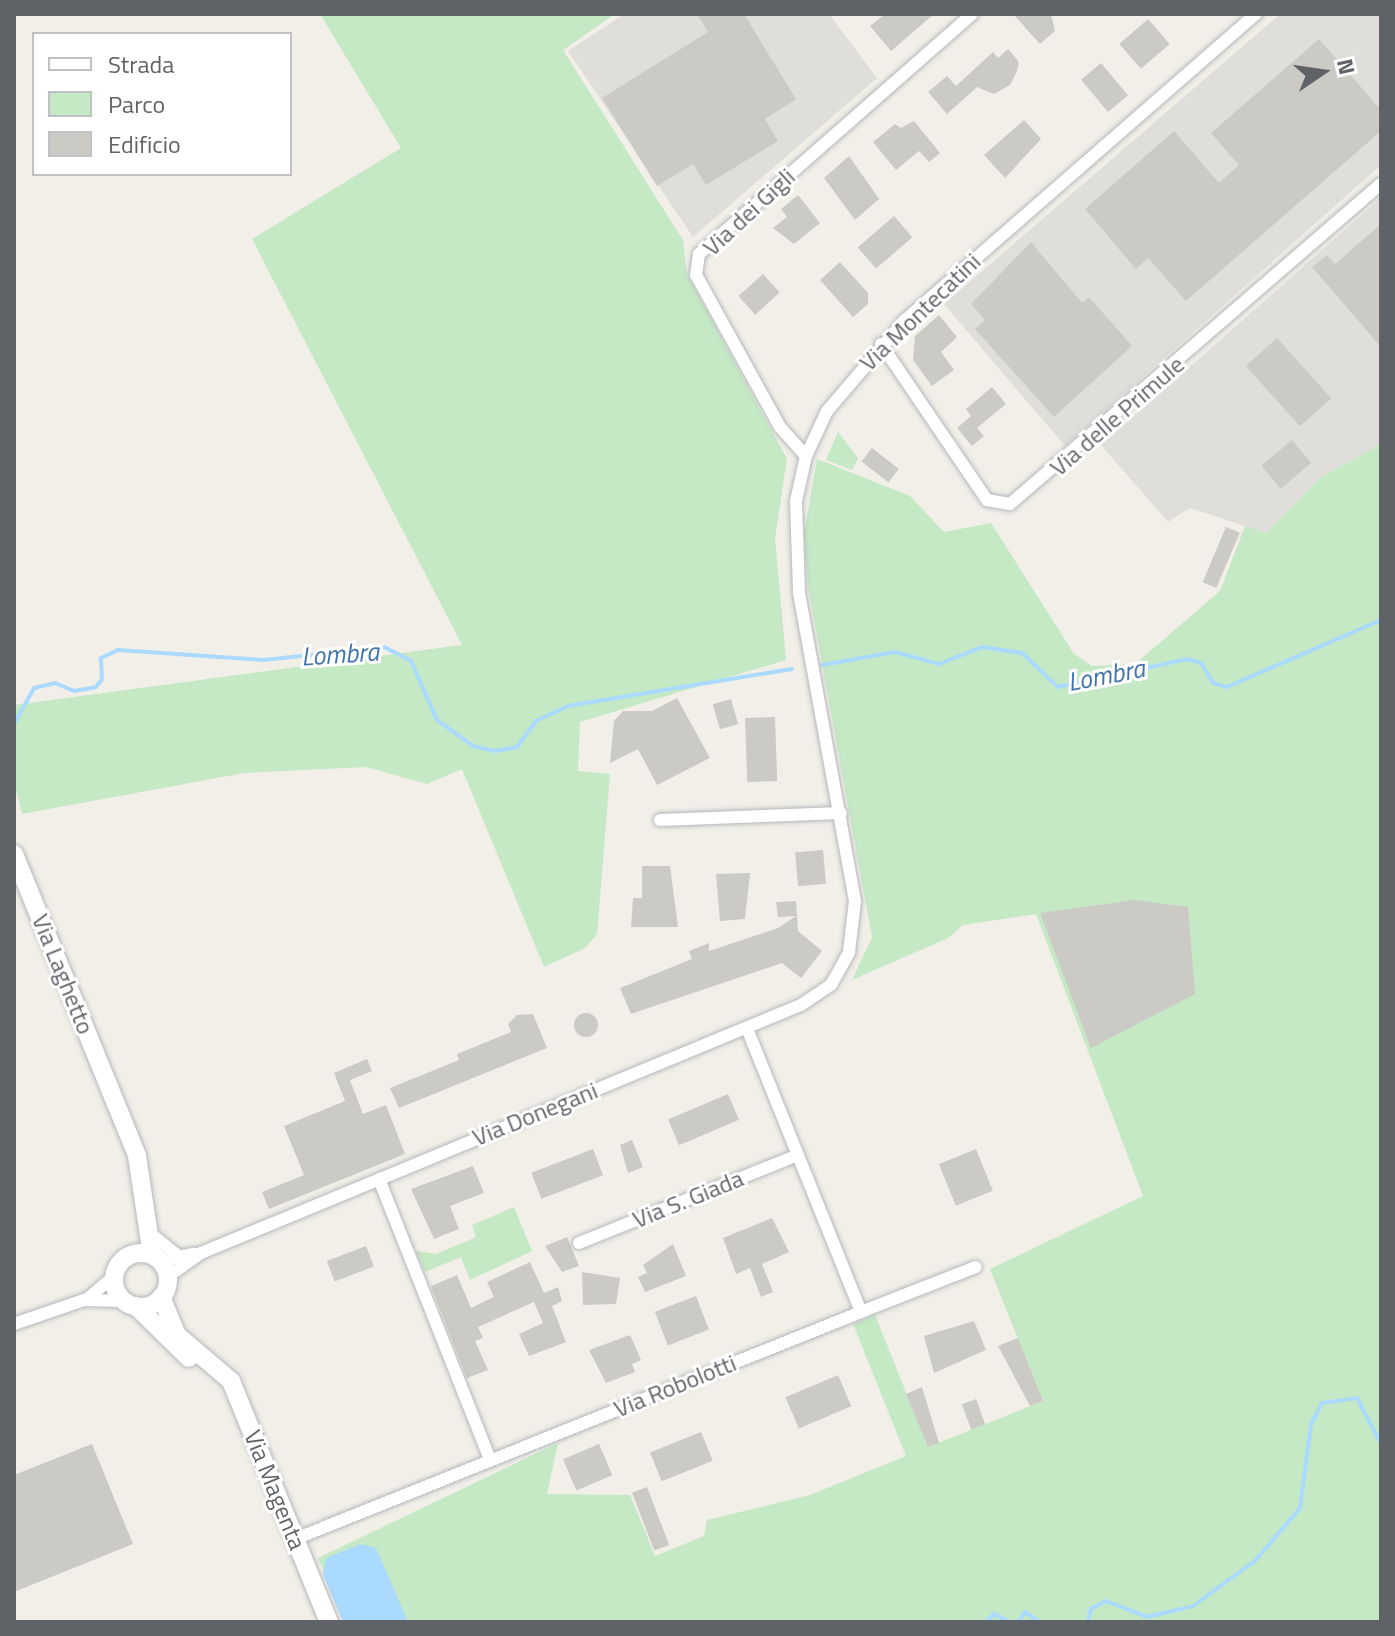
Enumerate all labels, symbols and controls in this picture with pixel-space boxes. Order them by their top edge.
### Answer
legend [32,32,292,176]
north arrow [1283,32,1363,112]
text: Strada [108,46,174,82]
text: N [1328,55,1365,78]
text: Parco [108,86,165,122]
text: Edificio [108,126,181,162]
street label: Via dei Gigli [697,162,801,262]
street label: Via Montecatini [854,247,986,377]
street label: Via delle Primule [1044,350,1190,482]
water label: Lombra [300,636,380,672]
water label: Lombra [1065,652,1147,698]
street label: Via Laghetto [26,910,100,1038]
street label: Via Donegani [468,1076,602,1152]
street label: Via S. Giada [628,1164,748,1234]
street label: Via Robolotti [610,1348,740,1424]
street label: Via Magenta [238,1426,312,1554]

